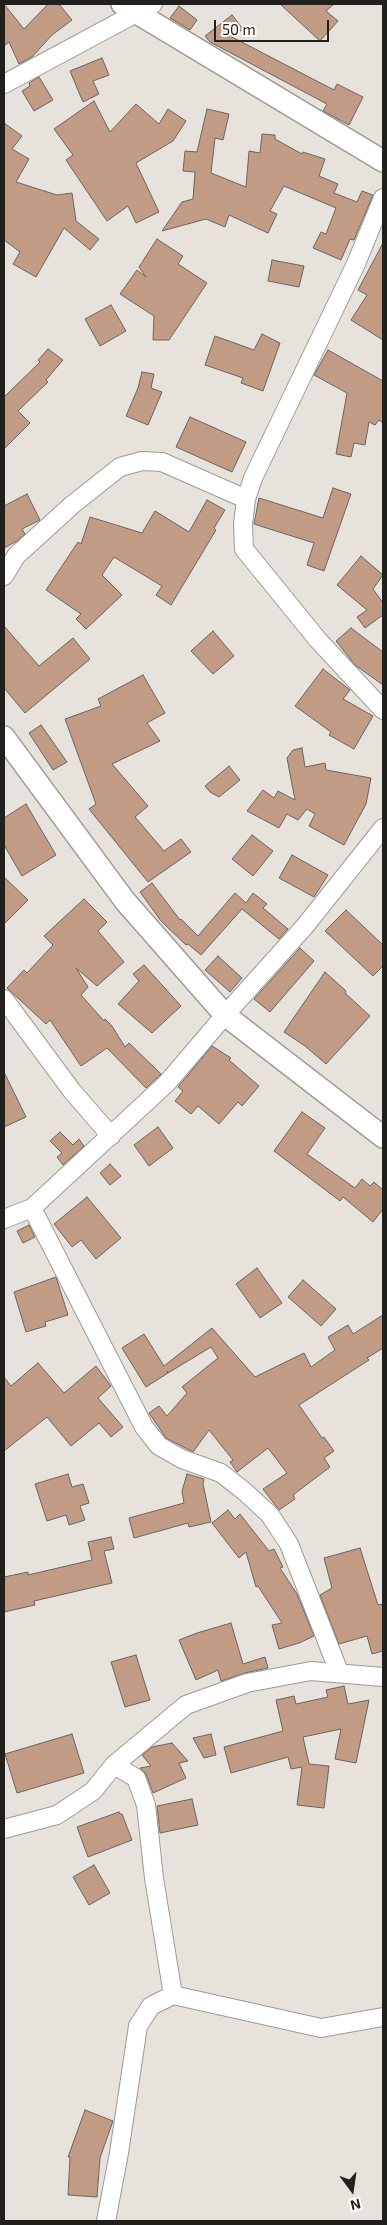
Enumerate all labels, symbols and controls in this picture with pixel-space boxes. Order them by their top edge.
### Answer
scale bar [217,10,332,42]
text: 50 m [222,20,256,38]
north arrow [327,2165,377,2215]
text: N [349,2196,363,2215]

